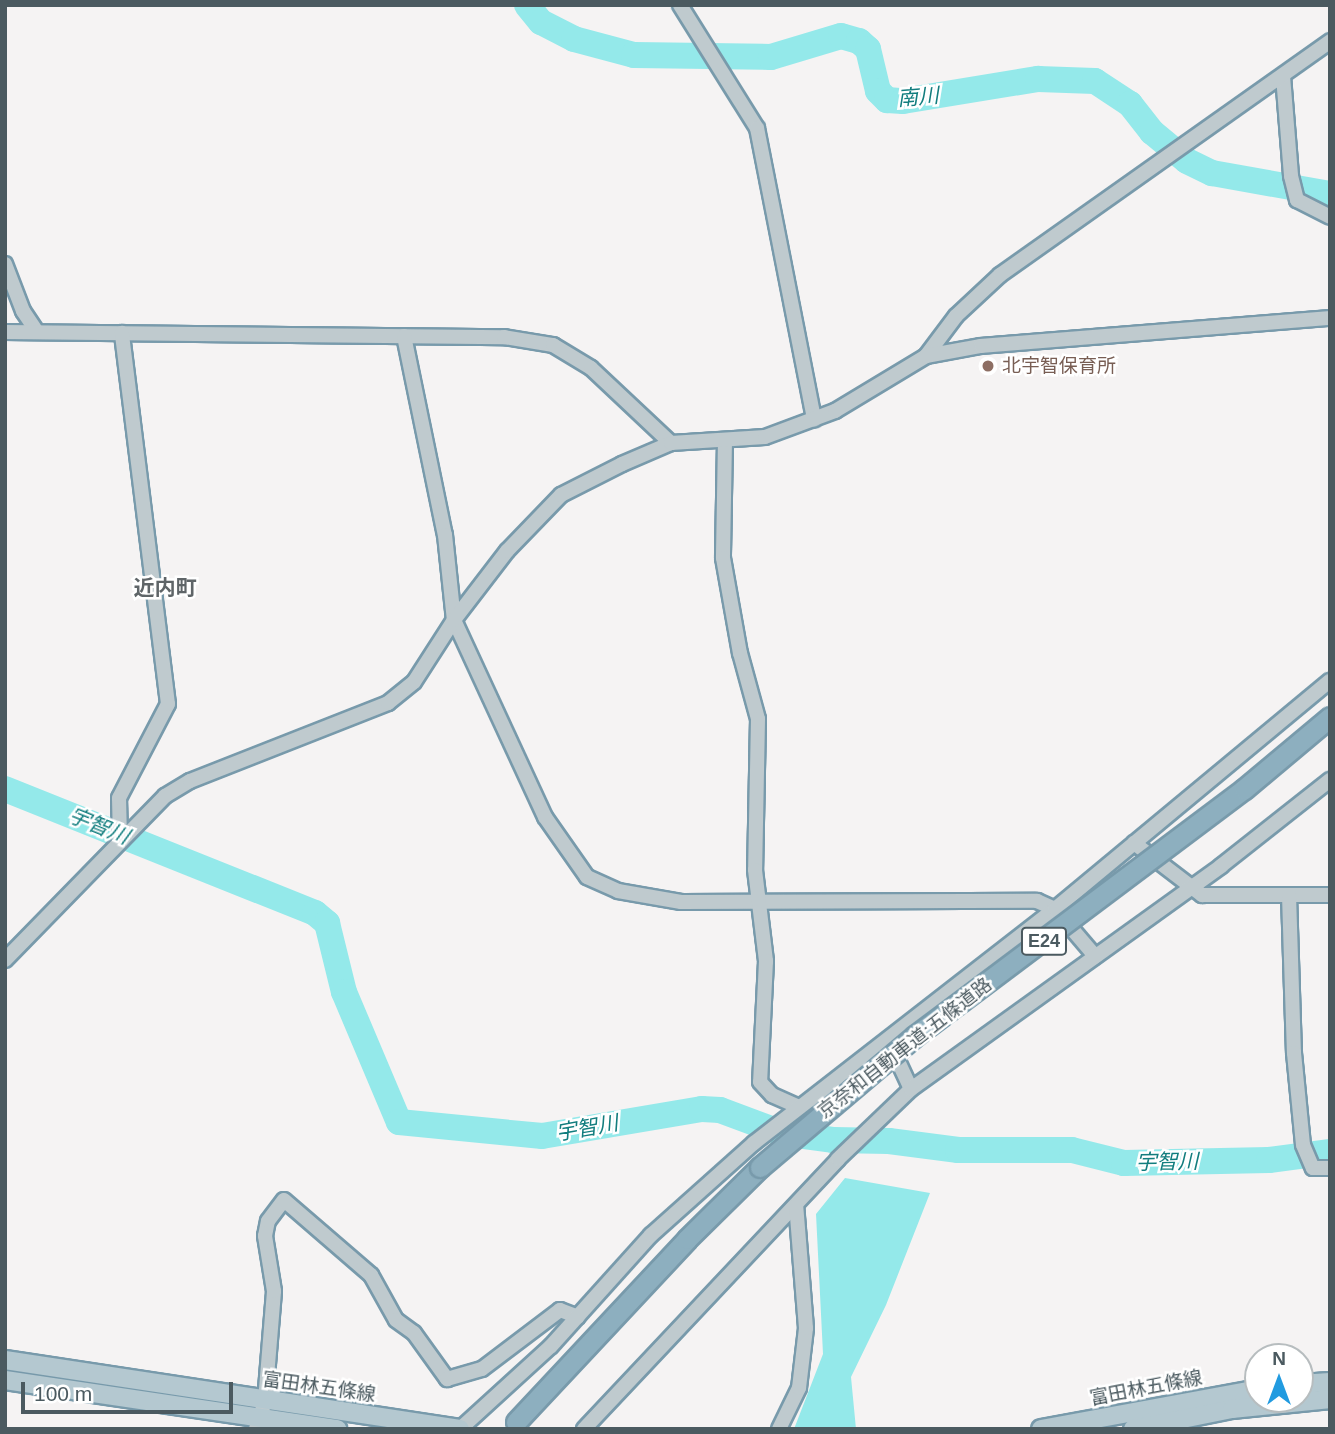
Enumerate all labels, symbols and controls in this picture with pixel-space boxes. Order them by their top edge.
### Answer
water label: 南川 [896,83,940,111]
place label: 北宇智保育所 [1002,355,1116,377]
marker: 北宇智保育所 [980,358,996,374]
district label: 近内町 [134,575,196,601]
water label: 宇智川 [65,803,133,849]
road number: E24 [1020,926,1068,956]
street label: 京奈和自動車道;五條道路 [814,973,996,1123]
water label: 宇智川 [554,1110,620,1146]
water label: 宇智川 [1135,1149,1199,1175]
north arrow [1244,1343,1314,1413]
text: N [1272,1348,1286,1369]
street label: 富田林五條線 [1088,1366,1204,1410]
scale bar [24,1368,236,1412]
street label: 富田林五條線 [261,1368,377,1406]
text: 100 m [34,1382,92,1405]

